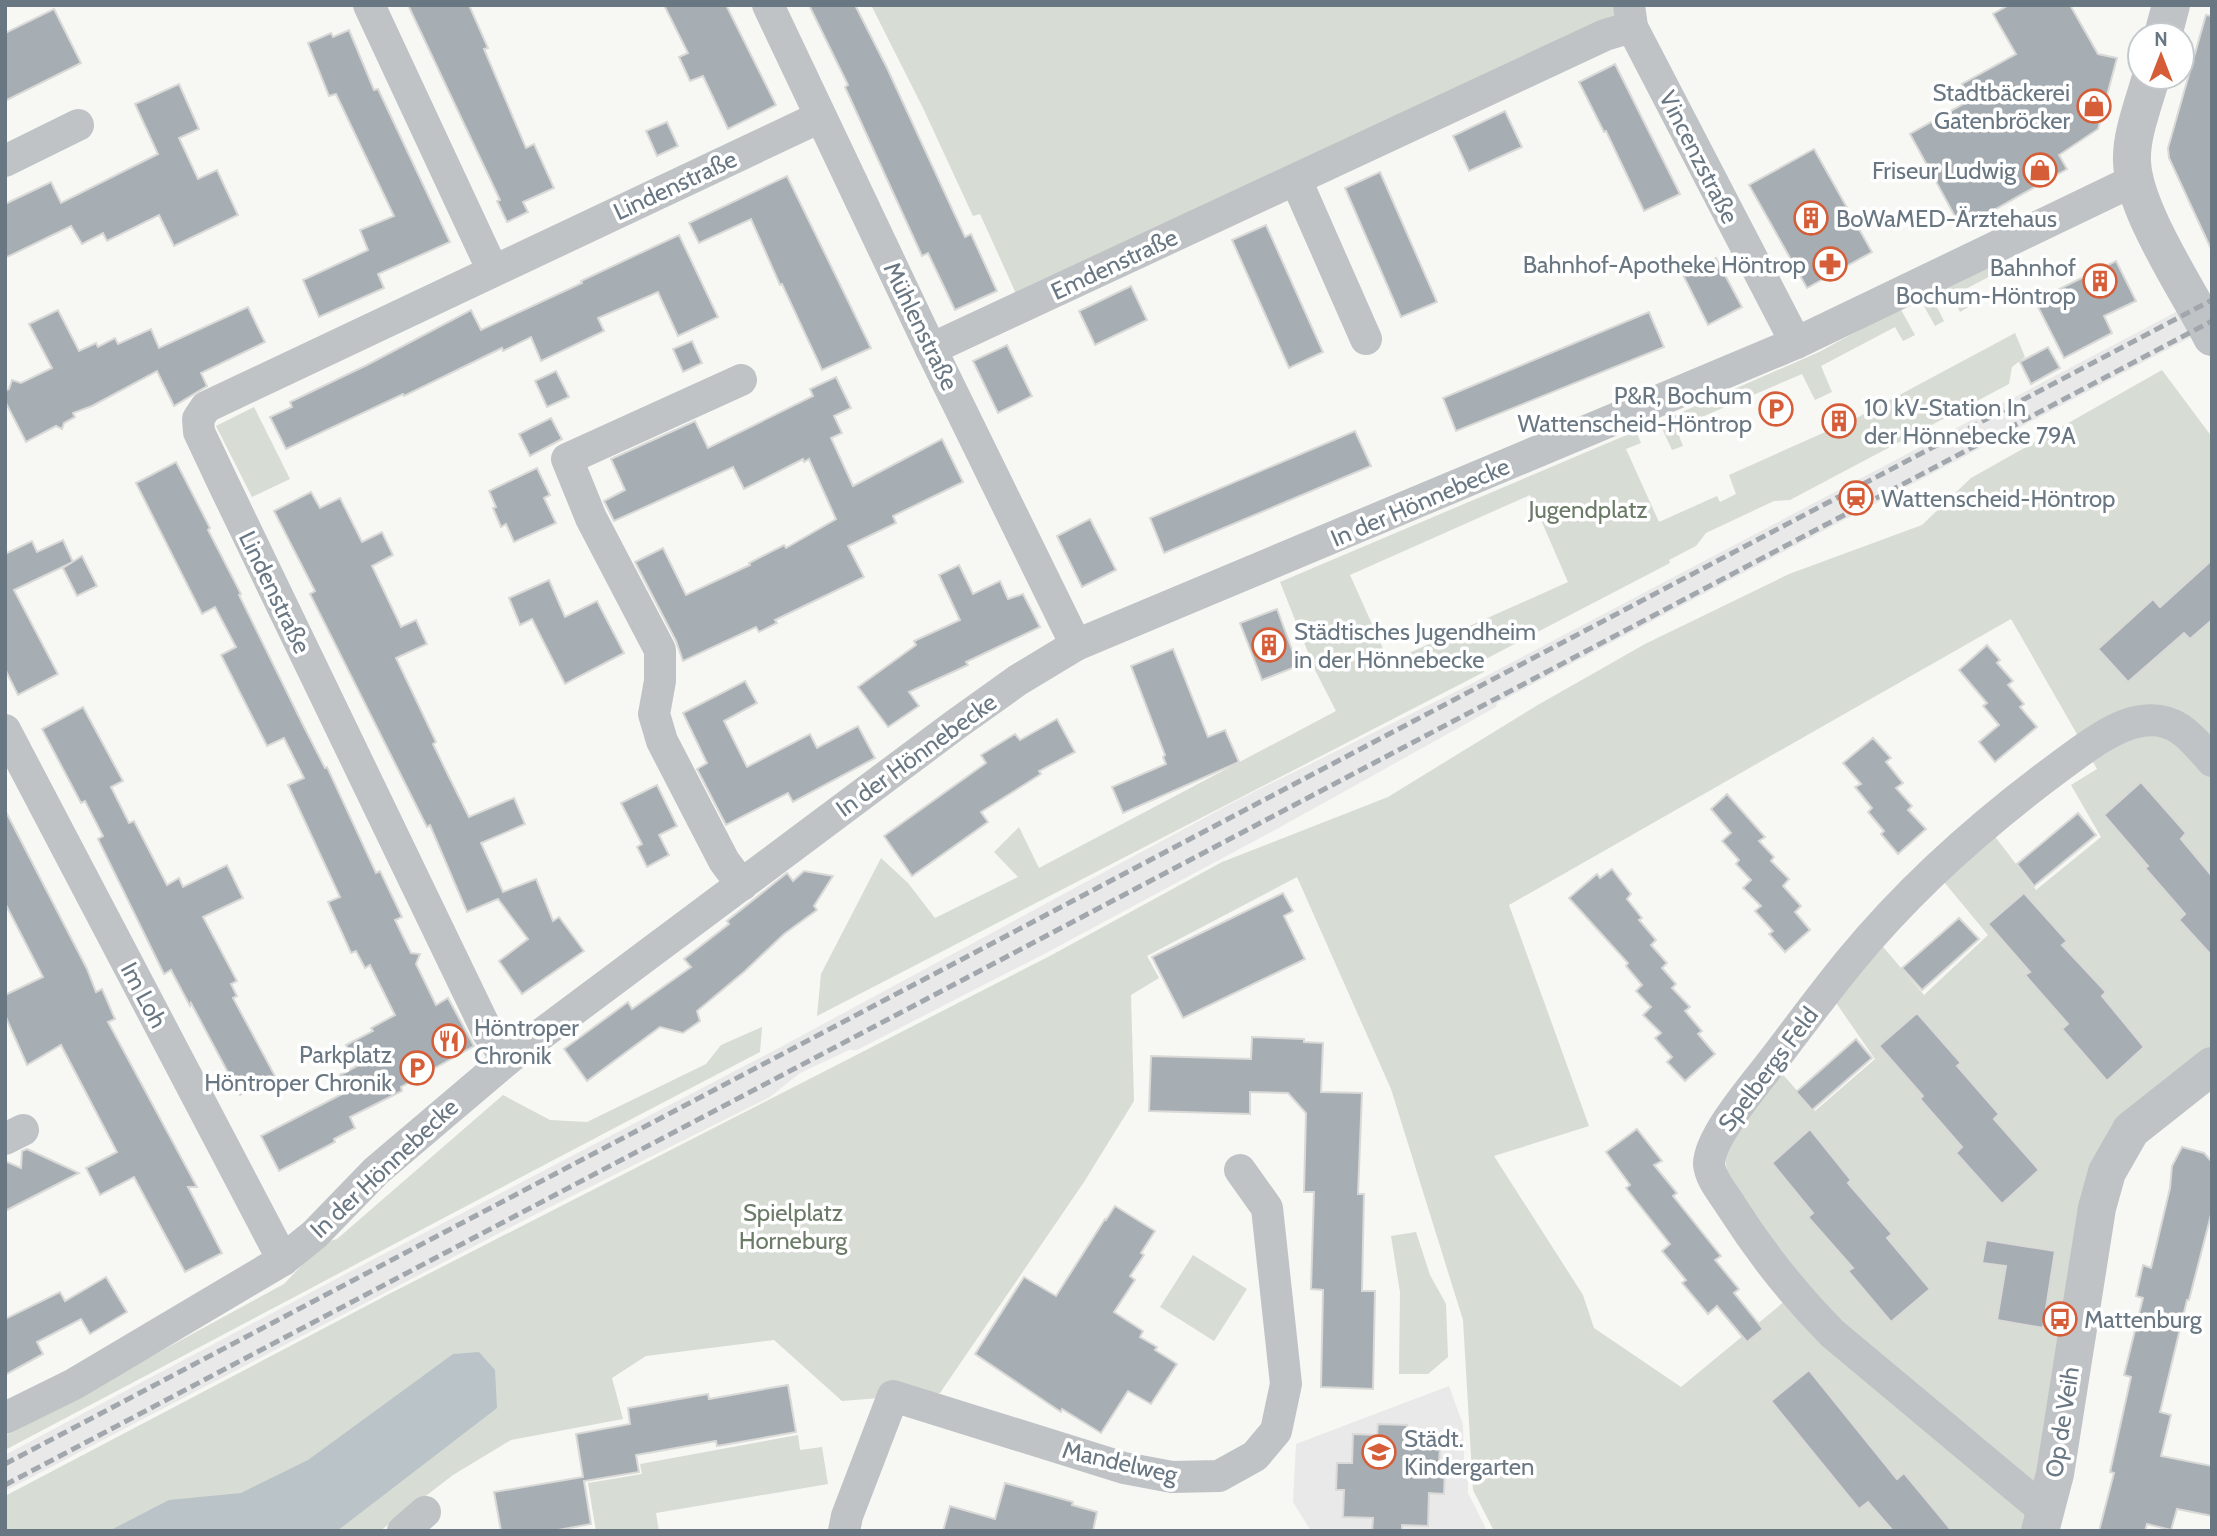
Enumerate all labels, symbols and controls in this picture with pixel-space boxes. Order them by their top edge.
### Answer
north arrow [2126,21,2196,91]
text: N [2154,28,2168,51]
place label: Stadtbäckerei Gatenbröcker [1932,78,2070,135]
street label: Vincenzstraße [1653,86,1745,228]
shop icon: Stadtbäckerei Gatenbröcker [2075,87,2113,125]
street label: Lindenstraße [609,144,741,226]
shop icon: Friseur Ludwig [2021,151,2059,189]
place label: Friseur Ludwig [1872,156,2017,185]
building icon: BoWaMED-Ärztehaus [1792,199,1830,237]
place label: BoWaMED-Ärztehaus [1836,204,2057,233]
street label: Emdenstraße [1046,222,1182,306]
pharmacy icon: Bahnhof-Apotheke Höntrop [1811,245,1849,283]
place label: Bahnhof-Apotheke Höntrop [1523,250,1806,279]
place label: Bahnhof Bochum-Höntrop [1896,253,2076,310]
street label: Mühlenstraße [877,257,965,395]
building icon: Bahnhof Bochum-Höntrop [2081,262,2119,300]
place label: P&R, Bochum Wattenscheid-Höntrop [1518,381,1752,438]
parking icon: P&R, Bochum Wattenscheid-Höntrop [1757,390,1795,428]
place label: 10 kV-Station In der Hönnebecke 79A [1864,393,2076,450]
building icon: 10 kV-Station In der Hönnebecke 79A [1820,402,1858,440]
street label: In der Hönnebecke [1326,451,1514,553]
station icon: Wattenscheid-Höntrop [1837,479,1875,517]
place label: Wattenscheid-Höntrop [1881,484,2115,513]
park label: Jugendplatz [1527,495,1648,524]
street label: Lindenstraße [233,526,317,658]
place label: Städtisches Jugendheim in der Hönnebecke [1294,617,1536,674]
building icon: Städtisches Jugendheim in der Hönnebecke [1250,626,1288,664]
street label: In der Hönnebecke [830,687,1002,823]
street label: Im Loh [115,957,173,1033]
street label: Spelbergs Feld [1712,1001,1824,1137]
place label: Höntroper Chronik [474,1013,579,1070]
restaurant icon: Höntroper Chronik [430,1022,468,1060]
place label: Parkplatz Höntroper Chronik [204,1040,392,1097]
parking icon: Parkplatz Höntroper Chronik [398,1049,436,1087]
street label: In der Hönnebecke [304,1092,464,1244]
park label: Spielplatz Horneburg [739,1198,848,1255]
bus stop icon: Mattenburg [2041,1300,2079,1338]
place label: Mattenburg [2084,1305,2203,1334]
street label: Op de Veih [2039,1365,2085,1479]
place label: Städt. Kindergarten [1404,1424,1534,1481]
school or university icon: Städt. Kindergarten [1360,1433,1398,1471]
street label: Mandelweg [1060,1435,1181,1490]

